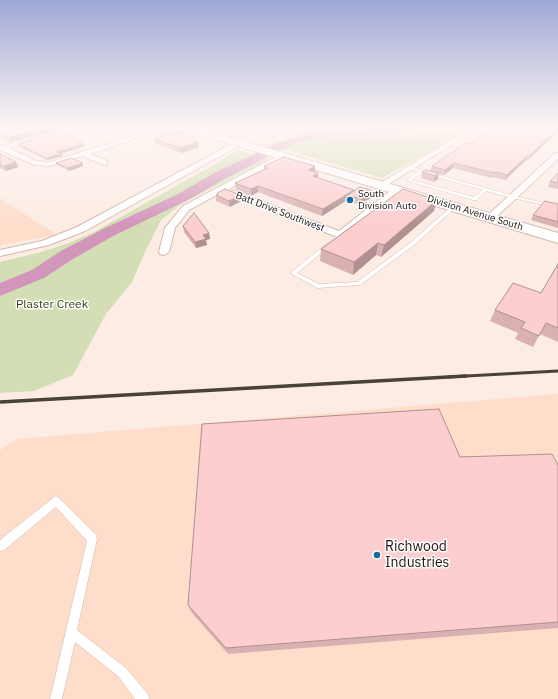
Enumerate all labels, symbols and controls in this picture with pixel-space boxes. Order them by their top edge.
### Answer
place label: South Division Auto [358,188,417,212]
street label: Batt Drive Southwest [234,189,326,235]
street label: Division Avenue South [426,193,524,233]
marker: South Division Auto [345,195,355,205]
park label: Plaster Creek [16,298,88,312]
place label: Richwood Industries [385,539,449,572]
marker: Richwood Industries [372,550,382,560]

